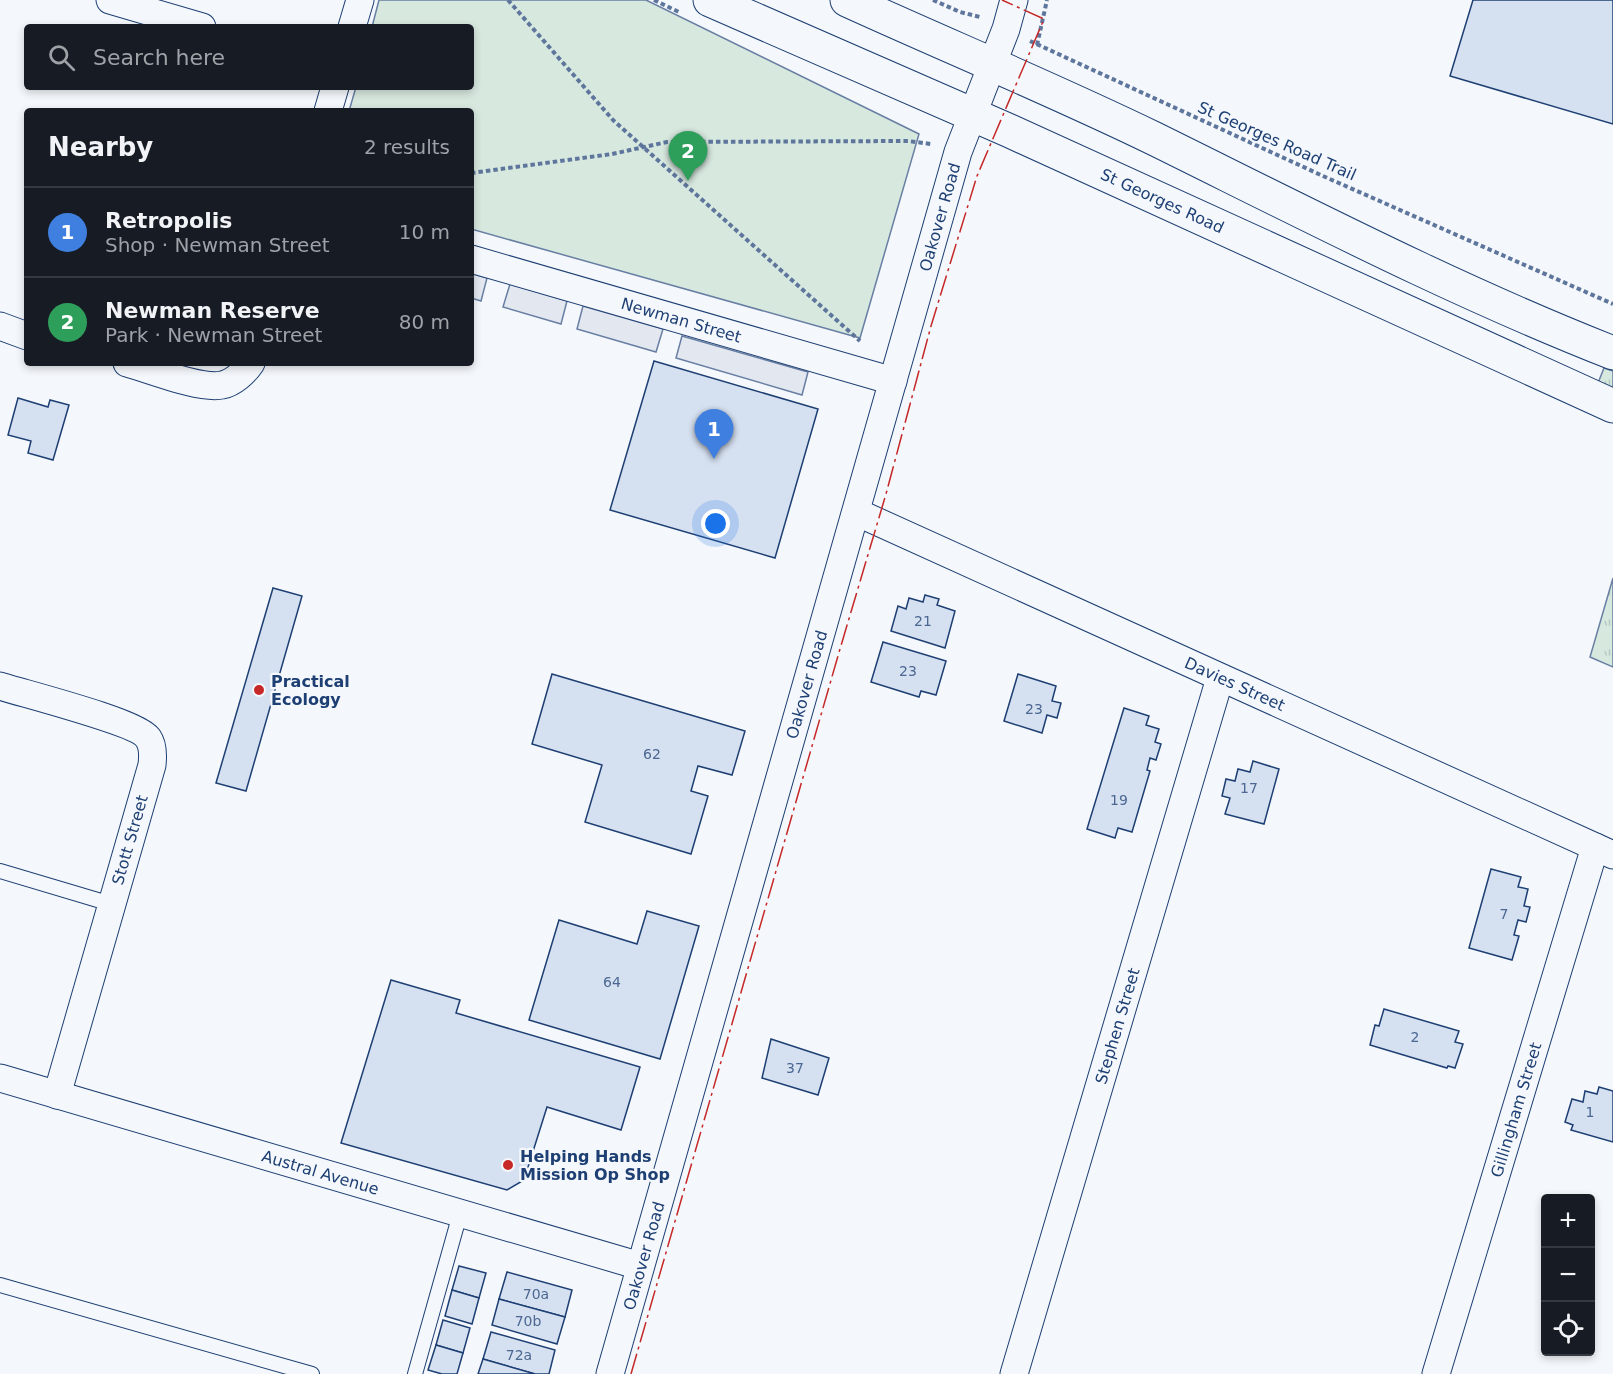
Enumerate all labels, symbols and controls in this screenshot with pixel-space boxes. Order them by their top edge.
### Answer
search box [24,24,474,90]
icon: search [45,41,78,74]
text: Search here [93,45,225,70]
street label: St Georges Road Trail [1195,98,1359,184]
text: Nearby [48,132,153,162]
pin: 2 [668,132,708,181]
text: 2 results [364,135,450,159]
street label: Oakover Road [915,161,964,273]
street label: St Georges Road [1098,164,1227,237]
text: Retropolis [105,208,232,233]
text: 1 [61,220,74,244]
text: 10 m [399,220,450,244]
text: Shop · Newman Street [105,233,330,257]
street label: Newman Street [619,293,744,346]
text: Newman Reserve [105,298,320,323]
text: 2 [61,310,74,334]
text: 80 m [399,310,450,334]
text: Park · Newman Street [105,323,322,347]
pin: 1 [694,410,734,459]
your location [701,509,730,538]
house number: 21 [914,613,932,629]
street label: Oakover Road [782,628,831,741]
street label: Davies Street [1182,653,1288,715]
house number: 23 [899,663,917,679]
place label: Practical Ecology [271,672,350,709]
marker: Practical Ecology [252,683,266,697]
house number: 23 [1025,701,1043,717]
house number: 62 [643,746,661,762]
house number: 17 [1240,780,1258,796]
house number: 19 [1110,792,1128,808]
street label: Stott Street [108,793,152,887]
house number: 7 [1500,906,1508,922]
street label: Stephen Street [1091,966,1143,1086]
house number: 64 [603,974,621,990]
house number: 2 [1411,1029,1419,1045]
street label: Gillingham Street [1486,1040,1545,1179]
house number: 37 [786,1060,804,1076]
house number: 1 [1586,1104,1594,1120]
street label: Austral Avenue [260,1146,381,1198]
place label: Helping Hands Mission Op Shop [520,1147,670,1184]
marker: Helping Hands Mission Op Shop [501,1158,515,1172]
map controls [1541,1194,1595,1356]
button: + [1541,1194,1595,1248]
street label: Oakover Road [619,1199,668,1312]
button: − [1541,1248,1595,1302]
house number: 70a [523,1286,549,1302]
button: locate [1541,1302,1595,1356]
house number: 70b [515,1313,541,1329]
house number: 72a [506,1347,532,1363]

